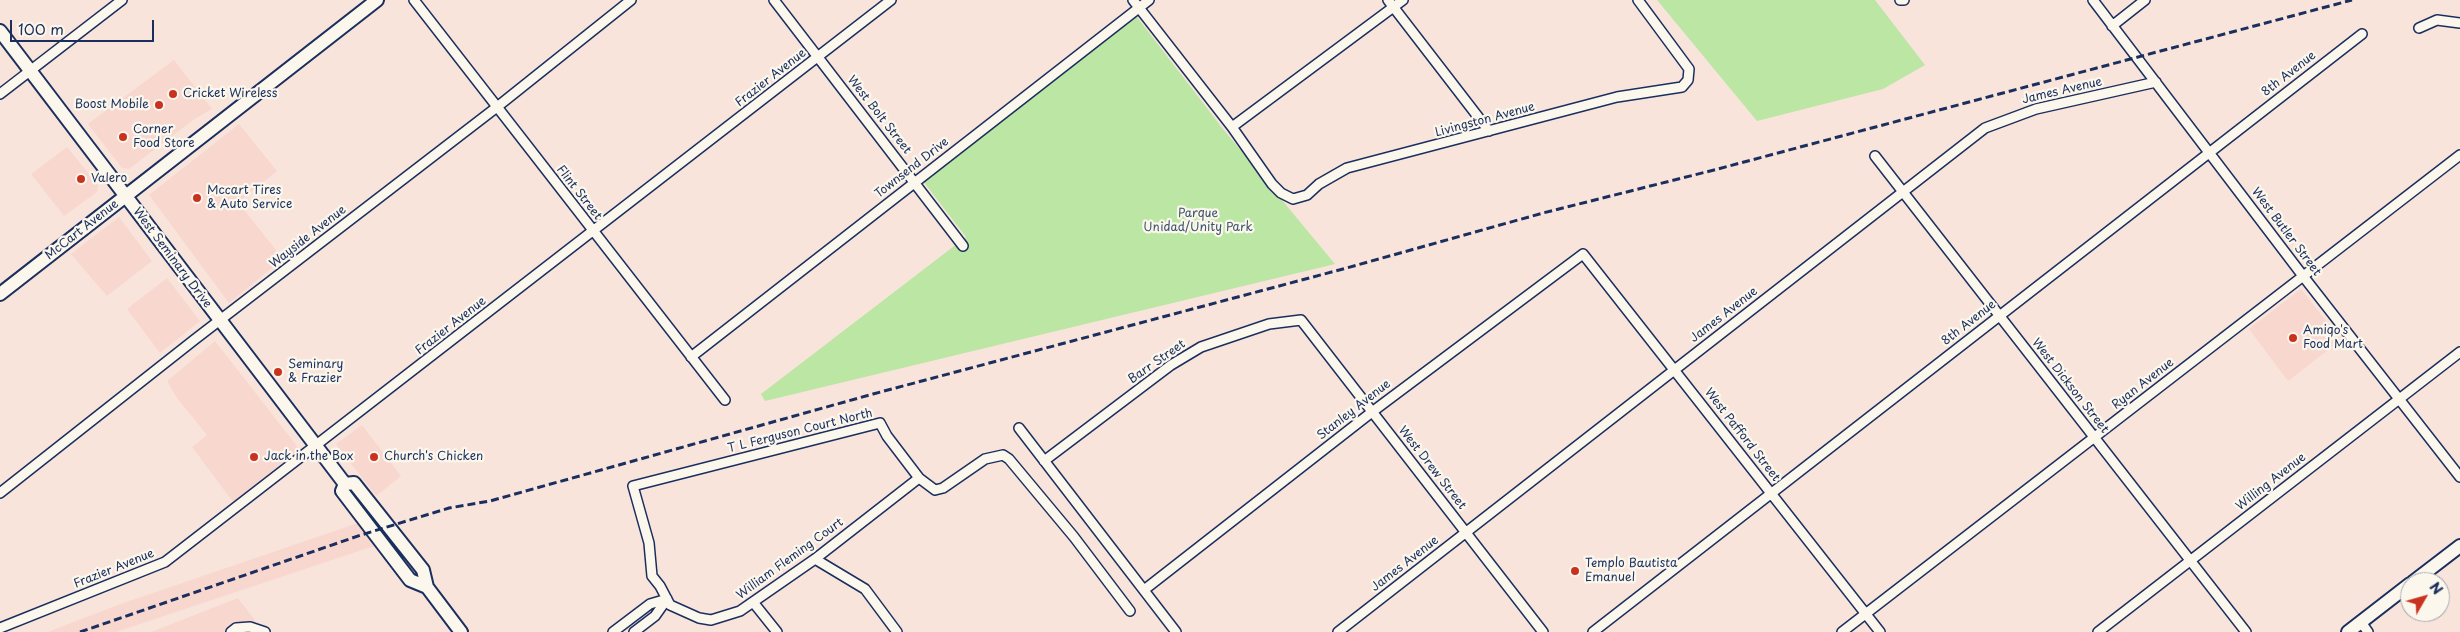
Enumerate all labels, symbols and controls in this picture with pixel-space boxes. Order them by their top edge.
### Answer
scale bar [12,10,156,42]
text: 100 m [18,17,64,40]
street label: Frazier Avenue [733,46,809,110]
street label: 8th Avenue [2259,48,2319,100]
street label: West Bolt Street [844,73,914,157]
street label: James Avenue [2021,75,2103,107]
place label: Cricket Wireless [183,87,277,101]
marker: Cricket Wireless [167,88,179,100]
place label: Boost Mobile [75,98,149,112]
marker: Boost Mobile [153,99,165,111]
street label: Livingston Avenue [1434,100,1536,140]
place label: Corner Food Store [133,123,195,151]
marker: Corner Food Store [117,131,129,143]
street label: Townsend Drive [872,135,952,201]
street label: Flint Street [553,163,605,223]
place label: Valero [91,172,127,186]
marker: Valero [75,173,87,185]
place label: Mccart Tires & Auto Service [207,184,292,212]
street label: West Butler Street [2248,185,2324,279]
marker: Mccart Tires & Auto Service [191,192,203,204]
street label: McCart Avenue [42,197,122,263]
street label: Wayside Avenue [267,203,349,271]
street label: West Seminary Drive [130,205,214,311]
park label: Parque Unidad/Unity Park [1143,207,1253,235]
street label: James Avenue [1687,284,1761,346]
street label: Frazier Avenue [413,294,489,358]
street label: 8th Avenue [1939,297,1999,349]
place label: Amigo's Food Mart [2303,324,2363,352]
marker: Amigo's Food Mart [2287,332,2299,344]
street label: West Dickson Street [2028,336,2112,436]
street label: Barr Street [1126,337,1188,387]
street label: Ryan Avenue [2109,355,2177,413]
place label: Seminary & Frazier [288,358,343,386]
marker: Seminary & Frazier [272,366,284,378]
street label: Stanley Avenue [1314,377,1394,443]
street label: West Pafford Street [1701,385,1783,485]
street label: T L Ferguson Court North [726,406,874,456]
street label: West Drew Street [1395,423,1469,513]
place label: Jack in the Box [264,450,354,464]
place label: Church's Chicken [384,450,483,464]
street label: Willing Avenue [2233,450,2309,514]
marker: Jack in the Box [248,451,260,463]
marker: Church's Chicken [368,451,380,463]
street label: William Fleming Court [734,515,846,603]
street label: James Avenue [1368,533,1442,595]
street label: Frazier Avenue [72,546,156,592]
place label: Templo Bautista Emanuel [1585,557,1677,585]
marker: Templo Bautista Emanuel [1569,565,1581,577]
north arrow [2400,572,2450,622]
text: N [2425,577,2448,599]

